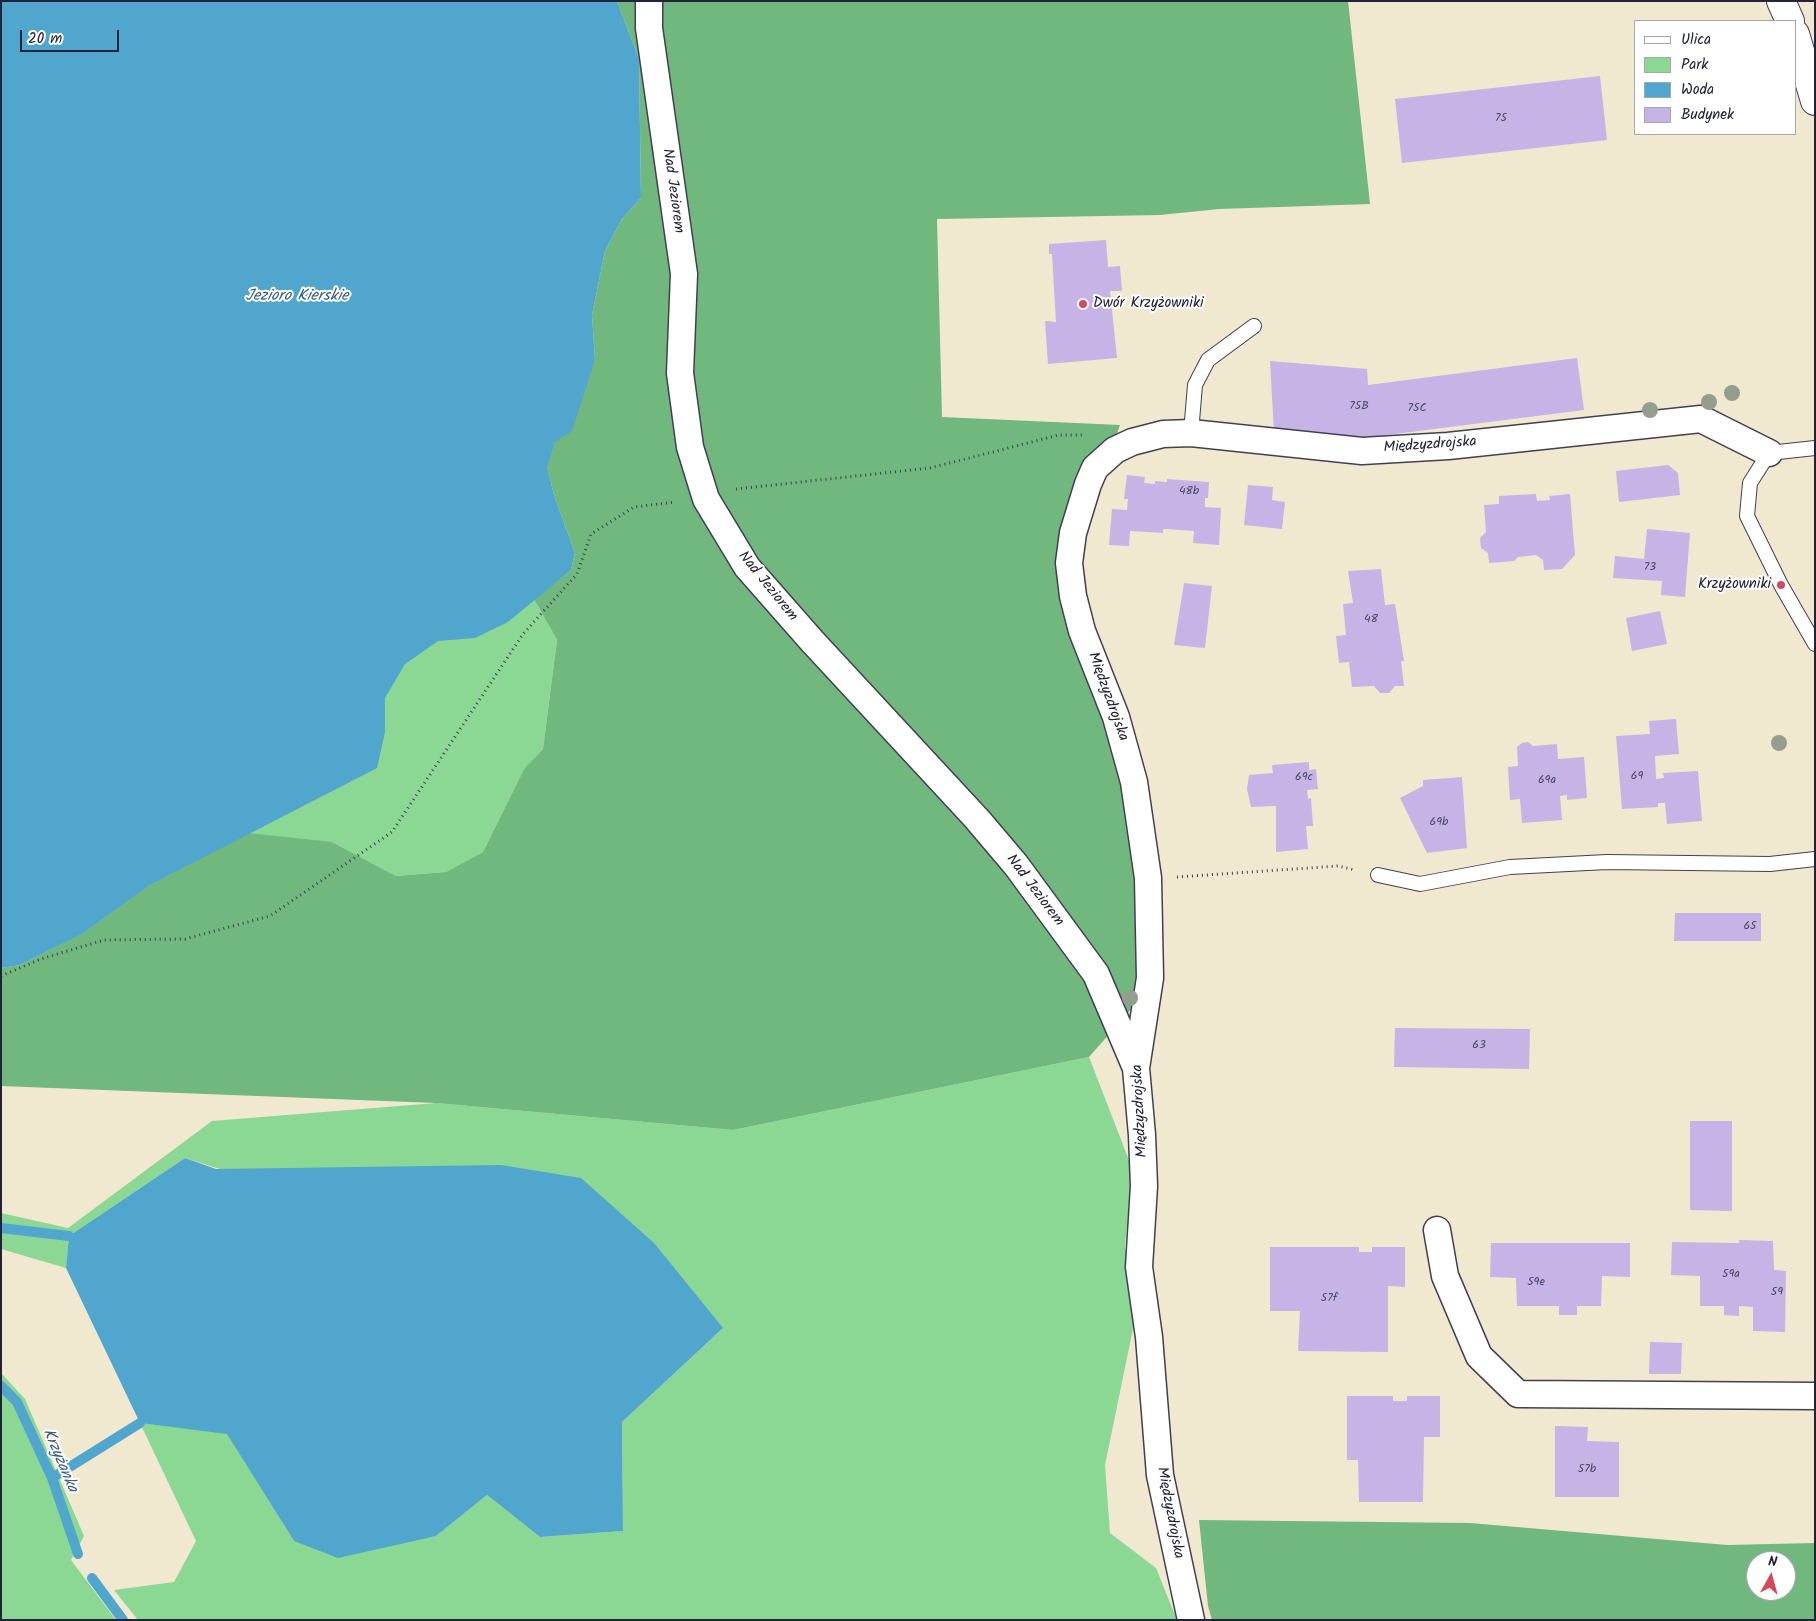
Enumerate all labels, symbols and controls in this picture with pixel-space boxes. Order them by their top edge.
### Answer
scale bar [22,20,121,52]
legend [1634,20,1796,135]
text: 20 m [28,27,62,51]
text: Ulica [1681,28,1711,52]
text: Park [1681,53,1708,77]
text: Woda [1681,78,1714,102]
text: Budynek [1681,103,1734,127]
house number: 75 [1495,112,1507,126]
street label: Nad Jeziorem [657,148,687,234]
water label: Jezioro Kierskie [246,287,348,307]
place label: Dwór Krzyżowniki [1093,295,1204,313]
marker: Dwór Krzyżowniki [1077,298,1089,310]
house number: 75B [1349,400,1369,414]
house number: 75C [1407,402,1427,416]
street label: Międzyzdrojska [1383,434,1477,458]
house number: 48b [1179,485,1199,499]
street label: Nad Jeziorem [733,548,801,626]
house number: 73 [1644,561,1656,575]
place label: Krzyżowniki [1698,576,1771,594]
marker: Krzyżowniki [1775,579,1787,591]
house number: 48 [1364,613,1378,627]
street label: Międzyzdrojska [1083,650,1131,744]
house number: 69 [1631,770,1643,784]
house number: 69c [1295,771,1313,785]
house number: 69a [1538,774,1556,788]
house number: 69b [1430,816,1448,830]
street label: Nad Jeziorem [1001,852,1067,930]
house number: 65 [1743,920,1757,934]
house number: 63 [1472,1039,1486,1053]
street label: Międzyzdrojska [1130,1064,1152,1158]
house number: 59a [1722,1268,1740,1282]
house number: 59e [1527,1276,1545,1290]
house number: 59 [1771,1286,1783,1300]
house number: 57f [1321,1292,1337,1306]
water label: Krzyżanka [37,1426,81,1496]
house number: 57b [1578,1463,1596,1477]
street label: Międzyzdrojska [1151,1466,1187,1560]
north arrow [1746,1551,1796,1601]
text: N [1767,1551,1778,1574]

